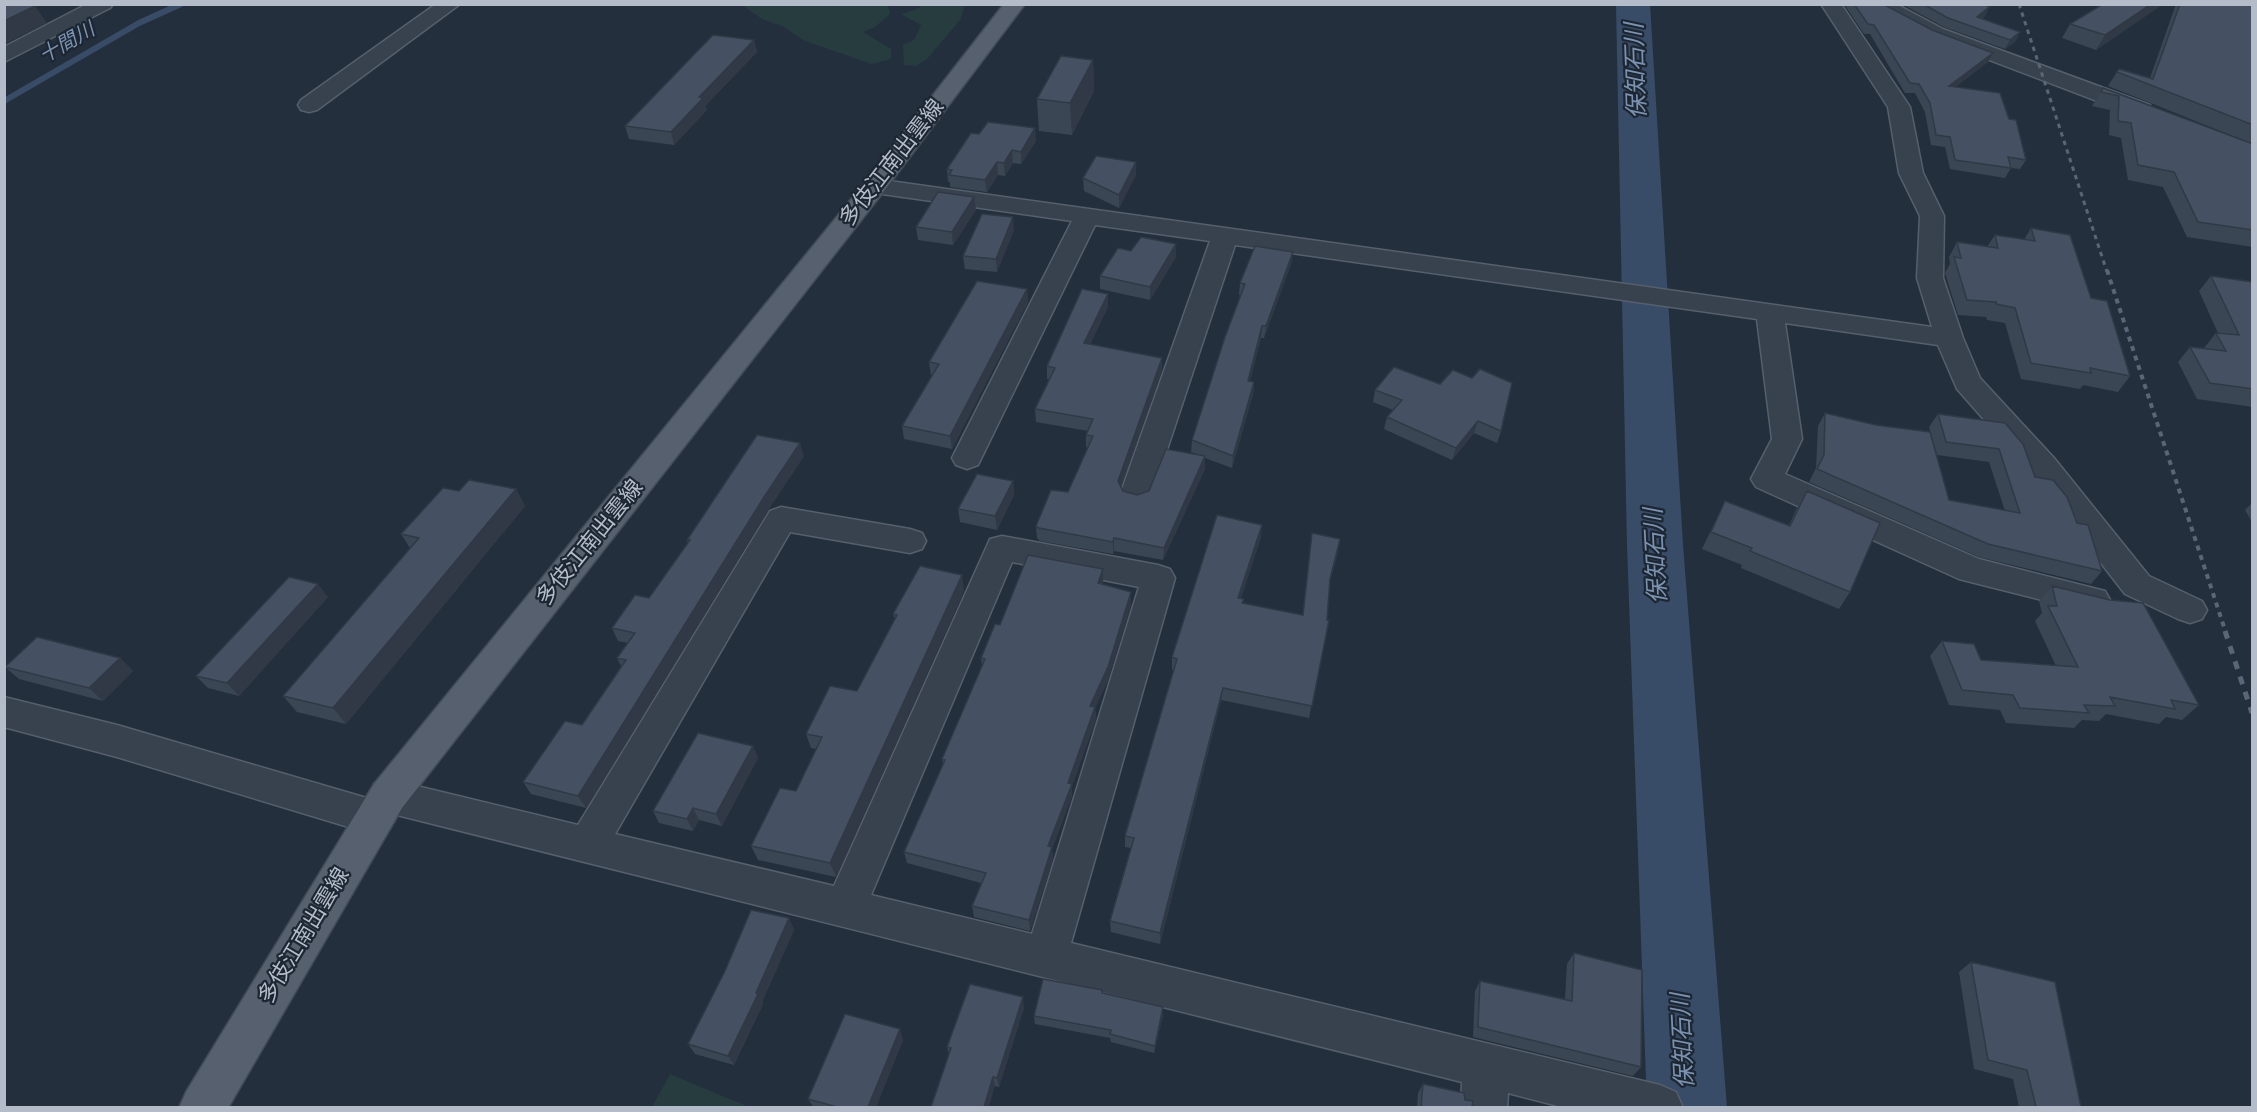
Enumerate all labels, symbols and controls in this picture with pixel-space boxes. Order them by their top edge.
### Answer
water label: 十間川 [35,17,101,68]
water label: 保知石川 [1620,20,1652,119]
street label: 多伎江南出雲線 [834,94,950,232]
street label: 多伎江南出雲線 [531,475,649,611]
water label: 保知石川 [1639,504,1673,605]
street label: 多伎江南出雲線 [253,863,355,1009]
water label: 保知石川 [1666,989,1700,1090]

